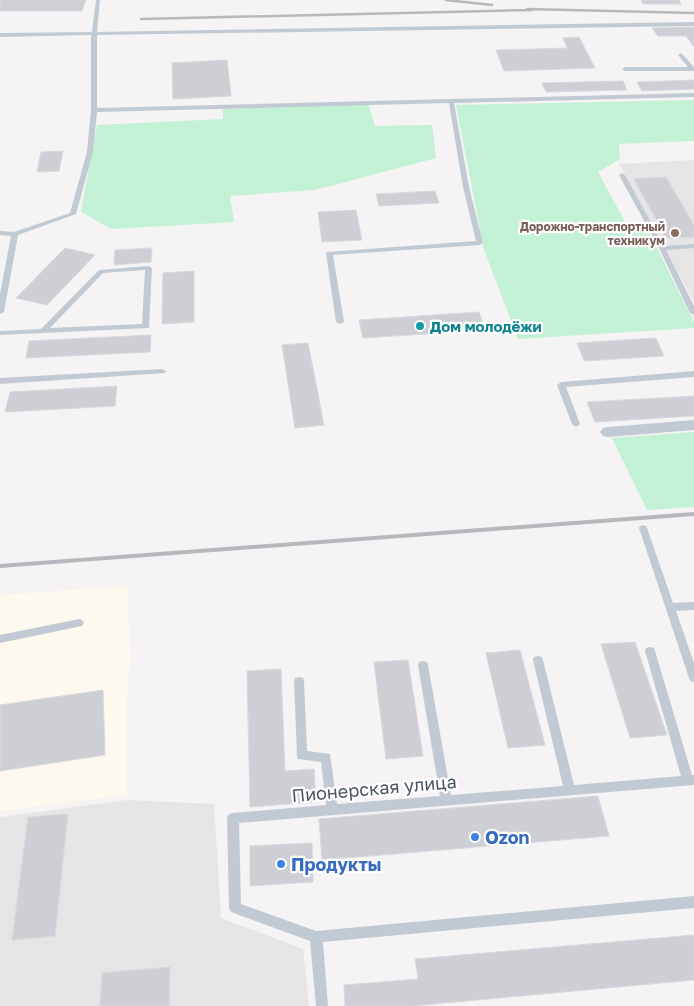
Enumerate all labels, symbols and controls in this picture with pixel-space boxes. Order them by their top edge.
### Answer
place label: Дорожно-транспортный техникум [520,219,665,248]
marker: Дорожно-транспортный техникум [669,227,681,239]
place label: Дом молодёжи [430,317,542,335]
marker: Дом молодёжи [414,320,426,332]
street label: Пионерская улица [291,770,457,806]
place label: Ozon [485,826,530,848]
marker: Ozon [469,831,481,843]
place label: Продукты [291,853,382,875]
marker: Продукты [275,858,287,870]

